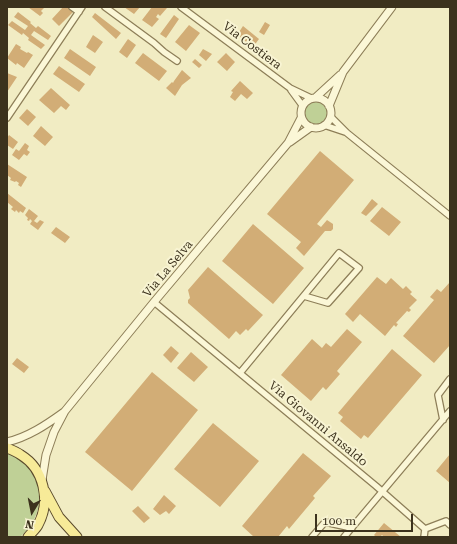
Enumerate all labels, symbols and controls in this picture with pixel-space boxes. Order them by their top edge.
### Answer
street label: Via Costiera [220,19,284,73]
street label: Via La Selva [140,238,196,300]
street label: Via Giovanni Ansaldo [266,378,370,470]
north arrow [12,492,52,532]
scale bar [317,506,415,532]
text: 100 m [322,514,356,528]
text: N [25,517,35,531]

